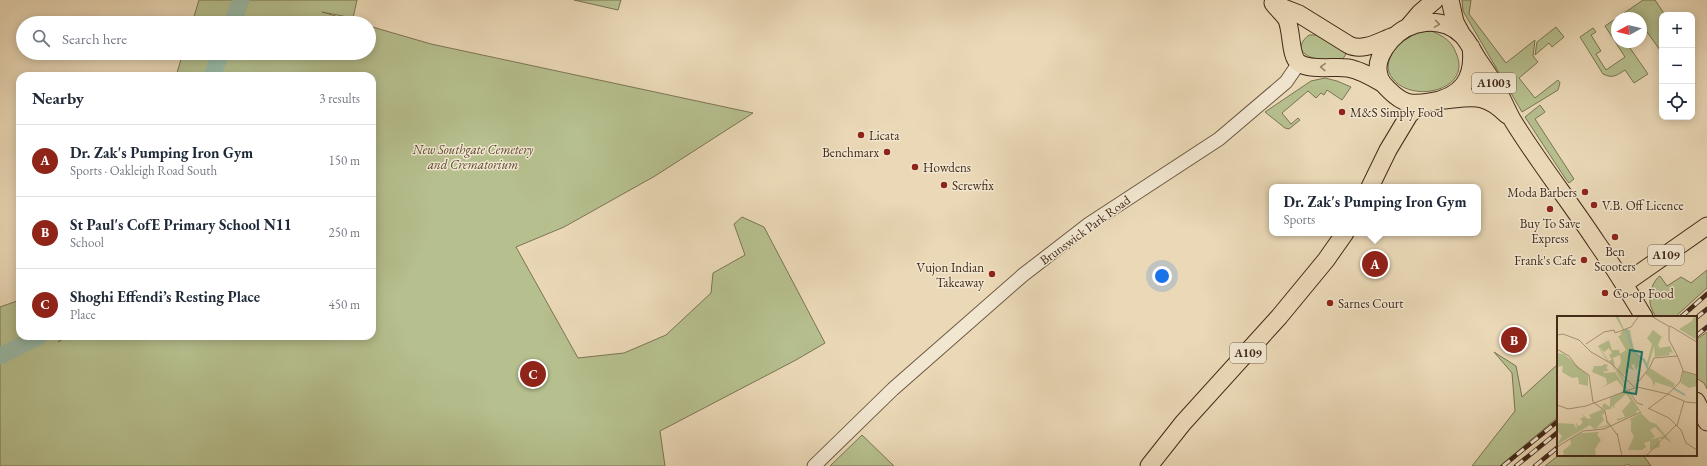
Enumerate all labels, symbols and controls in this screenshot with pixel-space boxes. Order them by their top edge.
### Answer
north arrow [1611,12,1647,48]
map controls [1659,12,1695,120]
button: + [1659,12,1695,48]
search box [16,16,376,60]
one-way arrow [1433,19,1440,28]
icon: search [30,27,52,49]
text: Search here [62,29,127,48]
button: − [1659,48,1695,84]
one-way arrow [1320,63,1326,72]
road number: A1003 [1472,73,1516,93]
button: locate [1659,84,1695,120]
text: Nearby [32,87,84,109]
text: 3 results [319,90,360,107]
place label: M&S Simply Food [1350,104,1444,121]
marker: M&S Simply Food [1337,107,1347,117]
place label: Licata [869,127,900,144]
marker: Licata [856,130,866,140]
park label: New Southgate Cemetery and Crematorium [412,141,534,173]
text: Dr. Zak's Pumping Iron Gym [70,143,253,162]
place label: Benchmarx [822,144,879,161]
marker: Benchmarx [882,147,892,157]
text: A [40,152,50,169]
text: 150 m [329,152,360,169]
place label: Howdens [923,159,971,176]
text: Sports · Oakleigh Road South [70,162,217,179]
marker: Howdens [910,162,920,172]
place label: Screwfix [952,177,994,194]
marker: Screwfix [939,180,949,190]
popup [1269,184,1481,236]
place label: Moda Barbers [1507,184,1577,201]
marker: Moda Barbers [1580,187,1590,197]
street label: Brunswick Park Road [1036,191,1134,269]
text: Dr. Zak's Pumping Iron Gym [1283,192,1467,211]
place label: V.B. Off Licence [1602,197,1683,214]
marker: V.B. Off Licence [1589,200,1599,210]
marker: Buy To Save Express [1545,204,1555,214]
text: Sports [1283,211,1315,228]
text: St Paul's CofE Primary School N11 [70,215,292,234]
place label: Buy To Save Express [1520,215,1580,247]
text: B [41,224,49,241]
text: 250 m [329,224,360,241]
marker: Ben Scooters [1610,232,1620,242]
text: School [70,234,104,251]
place label: Ben Scooters [1594,243,1636,275]
road number: A109 [1648,245,1684,265]
pin: A [1362,249,1388,279]
place label: Frank's Cafe [1514,252,1576,269]
marker: Frank's Cafe [1579,255,1589,265]
place label: Vujon Indian Takeaway [916,259,984,291]
your location [1152,266,1172,286]
marker: Vujon Indian Takeaway [987,269,997,279]
place label: Co-op Food [1613,285,1674,302]
text: Shoghi Effendi’s Resting Place [70,287,260,306]
marker: Co-op Food [1600,288,1610,298]
place label: Sarnes Court [1338,295,1403,312]
text: C [40,296,50,313]
text: 450 m [329,296,360,313]
marker: Sarnes Court [1325,298,1335,308]
text: Place [70,306,96,323]
inset map [1557,316,1697,456]
pin: B [1501,325,1527,355]
road number: A109 [1230,343,1266,363]
pin: C [520,359,546,389]

